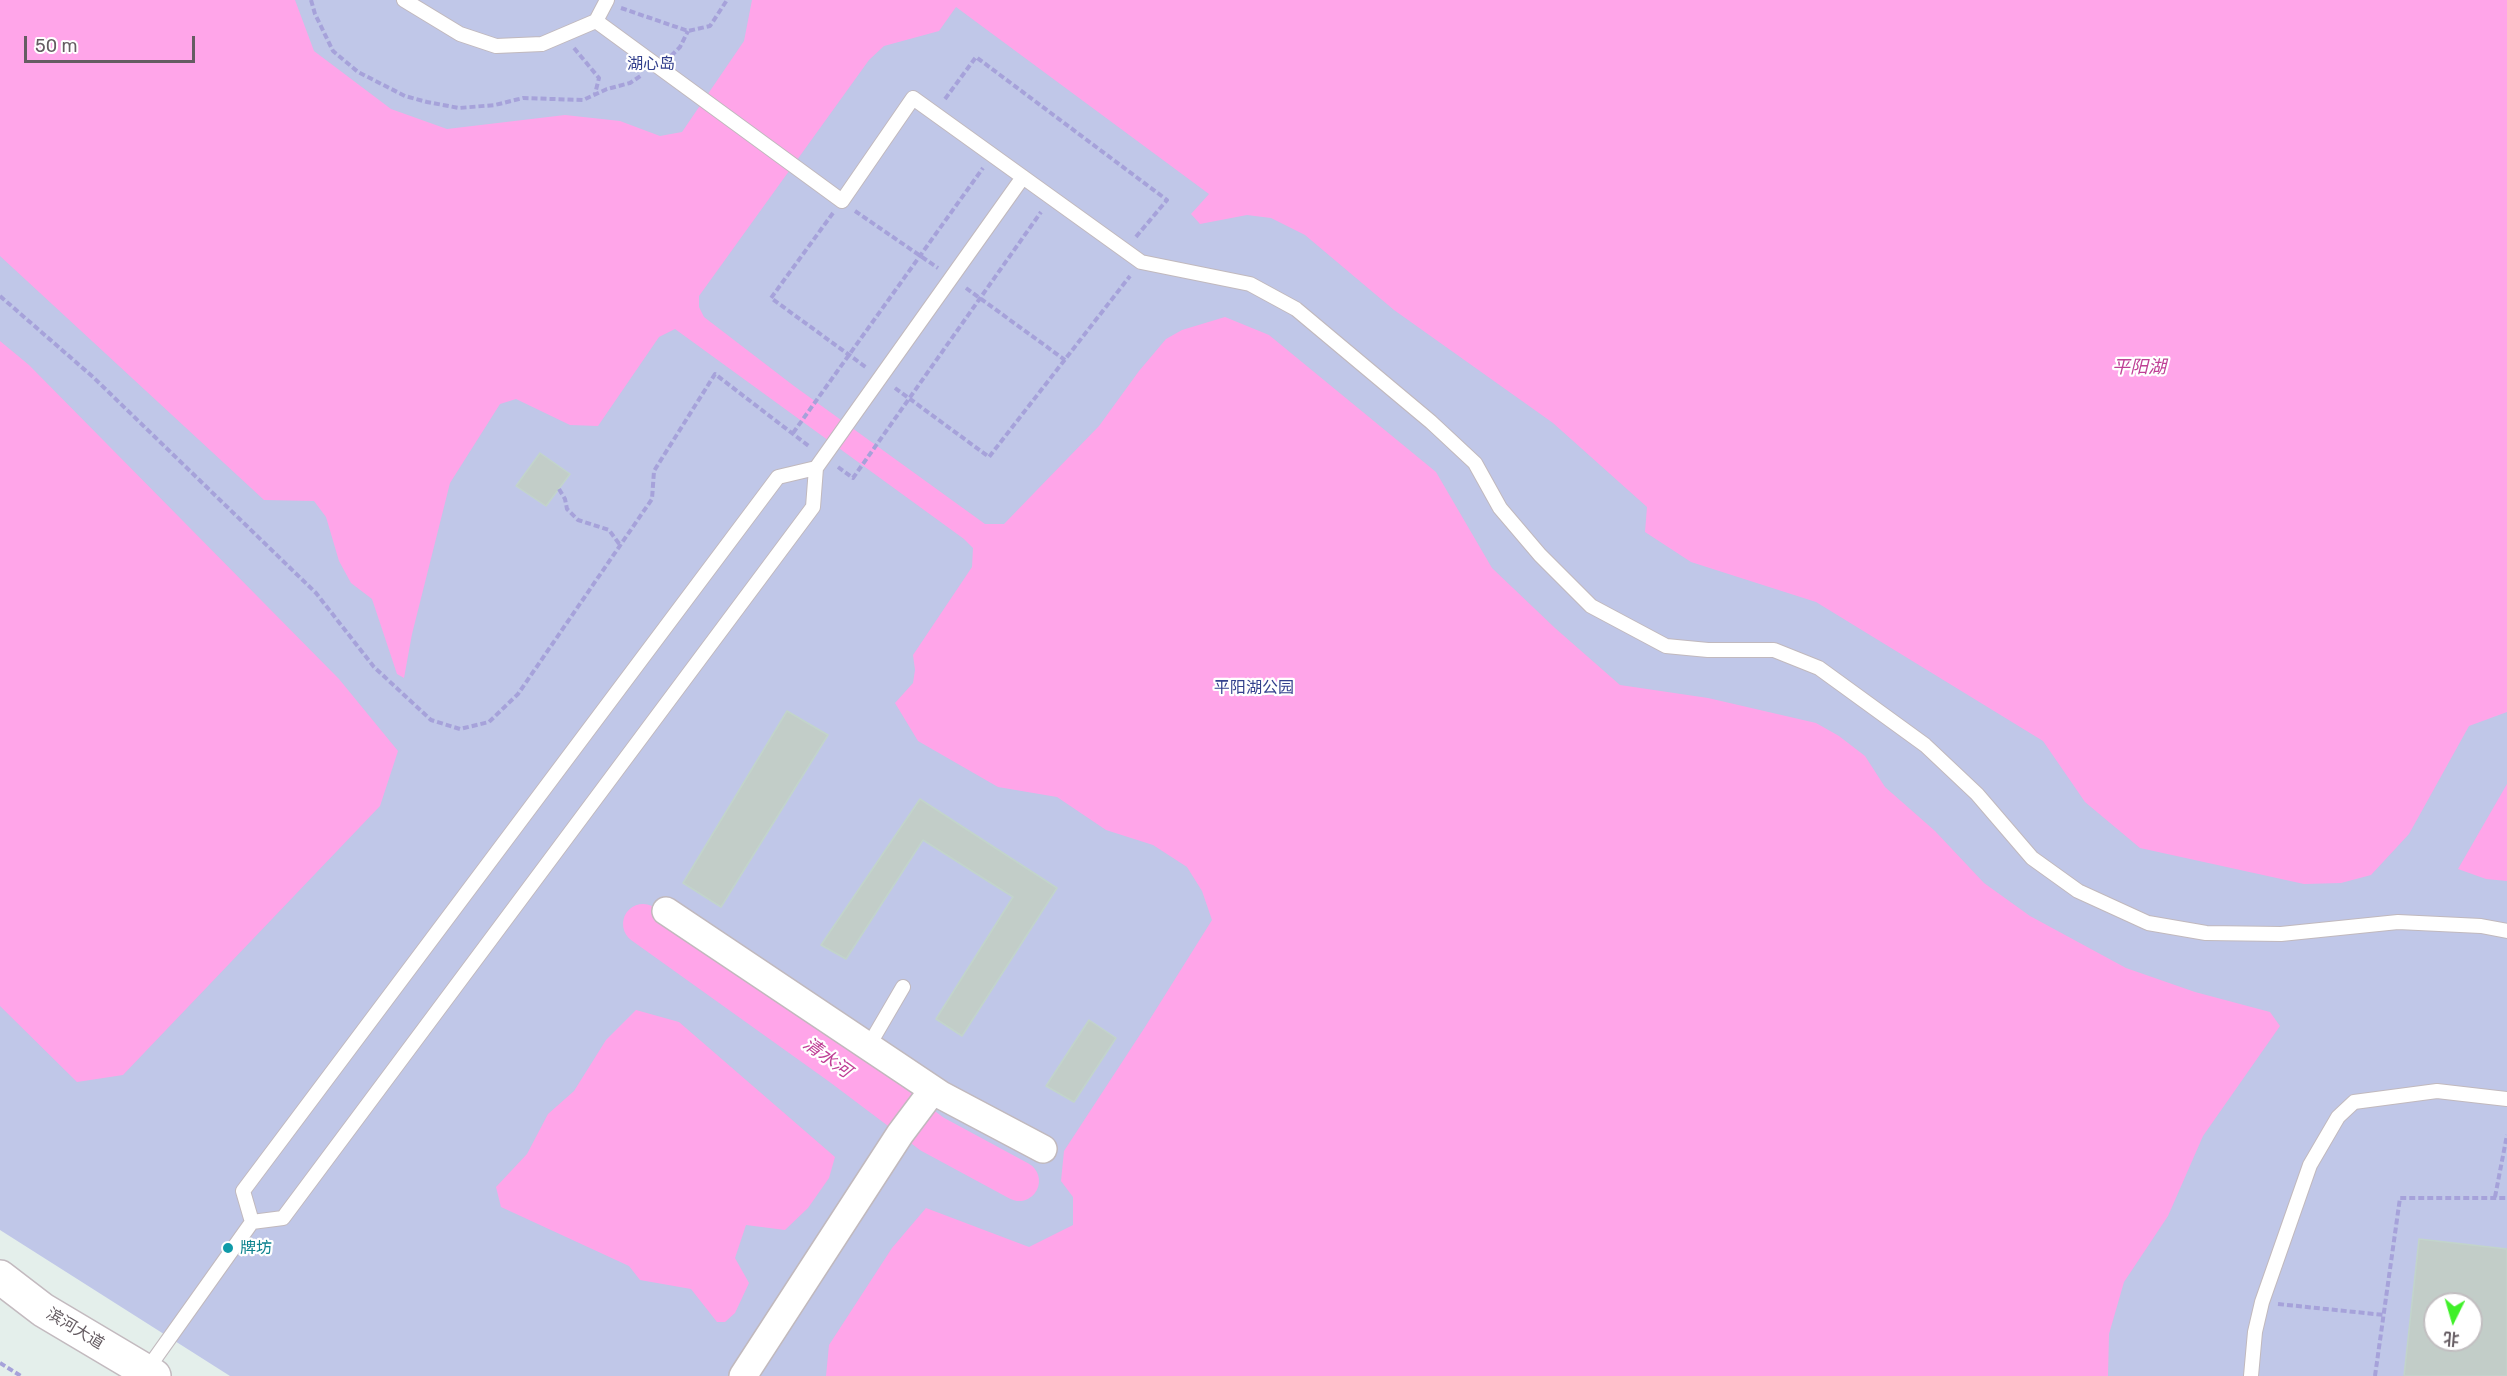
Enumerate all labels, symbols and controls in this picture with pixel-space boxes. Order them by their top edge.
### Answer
scale bar [27,24,198,62]
text: 50 m [35,35,78,57]
park label: 湖心岛 [627,54,675,74]
water label: 平阳湖 [2112,357,2166,379]
park label: 平阳湖公园 [1214,678,1294,698]
water label: 清水河 [799,1033,855,1083]
place label: 牌坊 [240,1238,272,1258]
marker: 牌坊 [221,1241,235,1255]
north arrow [2423,1292,2483,1352]
street label: 滨河大道 [43,1304,107,1354]
text: 北 [2443,1328,2460,1349]

